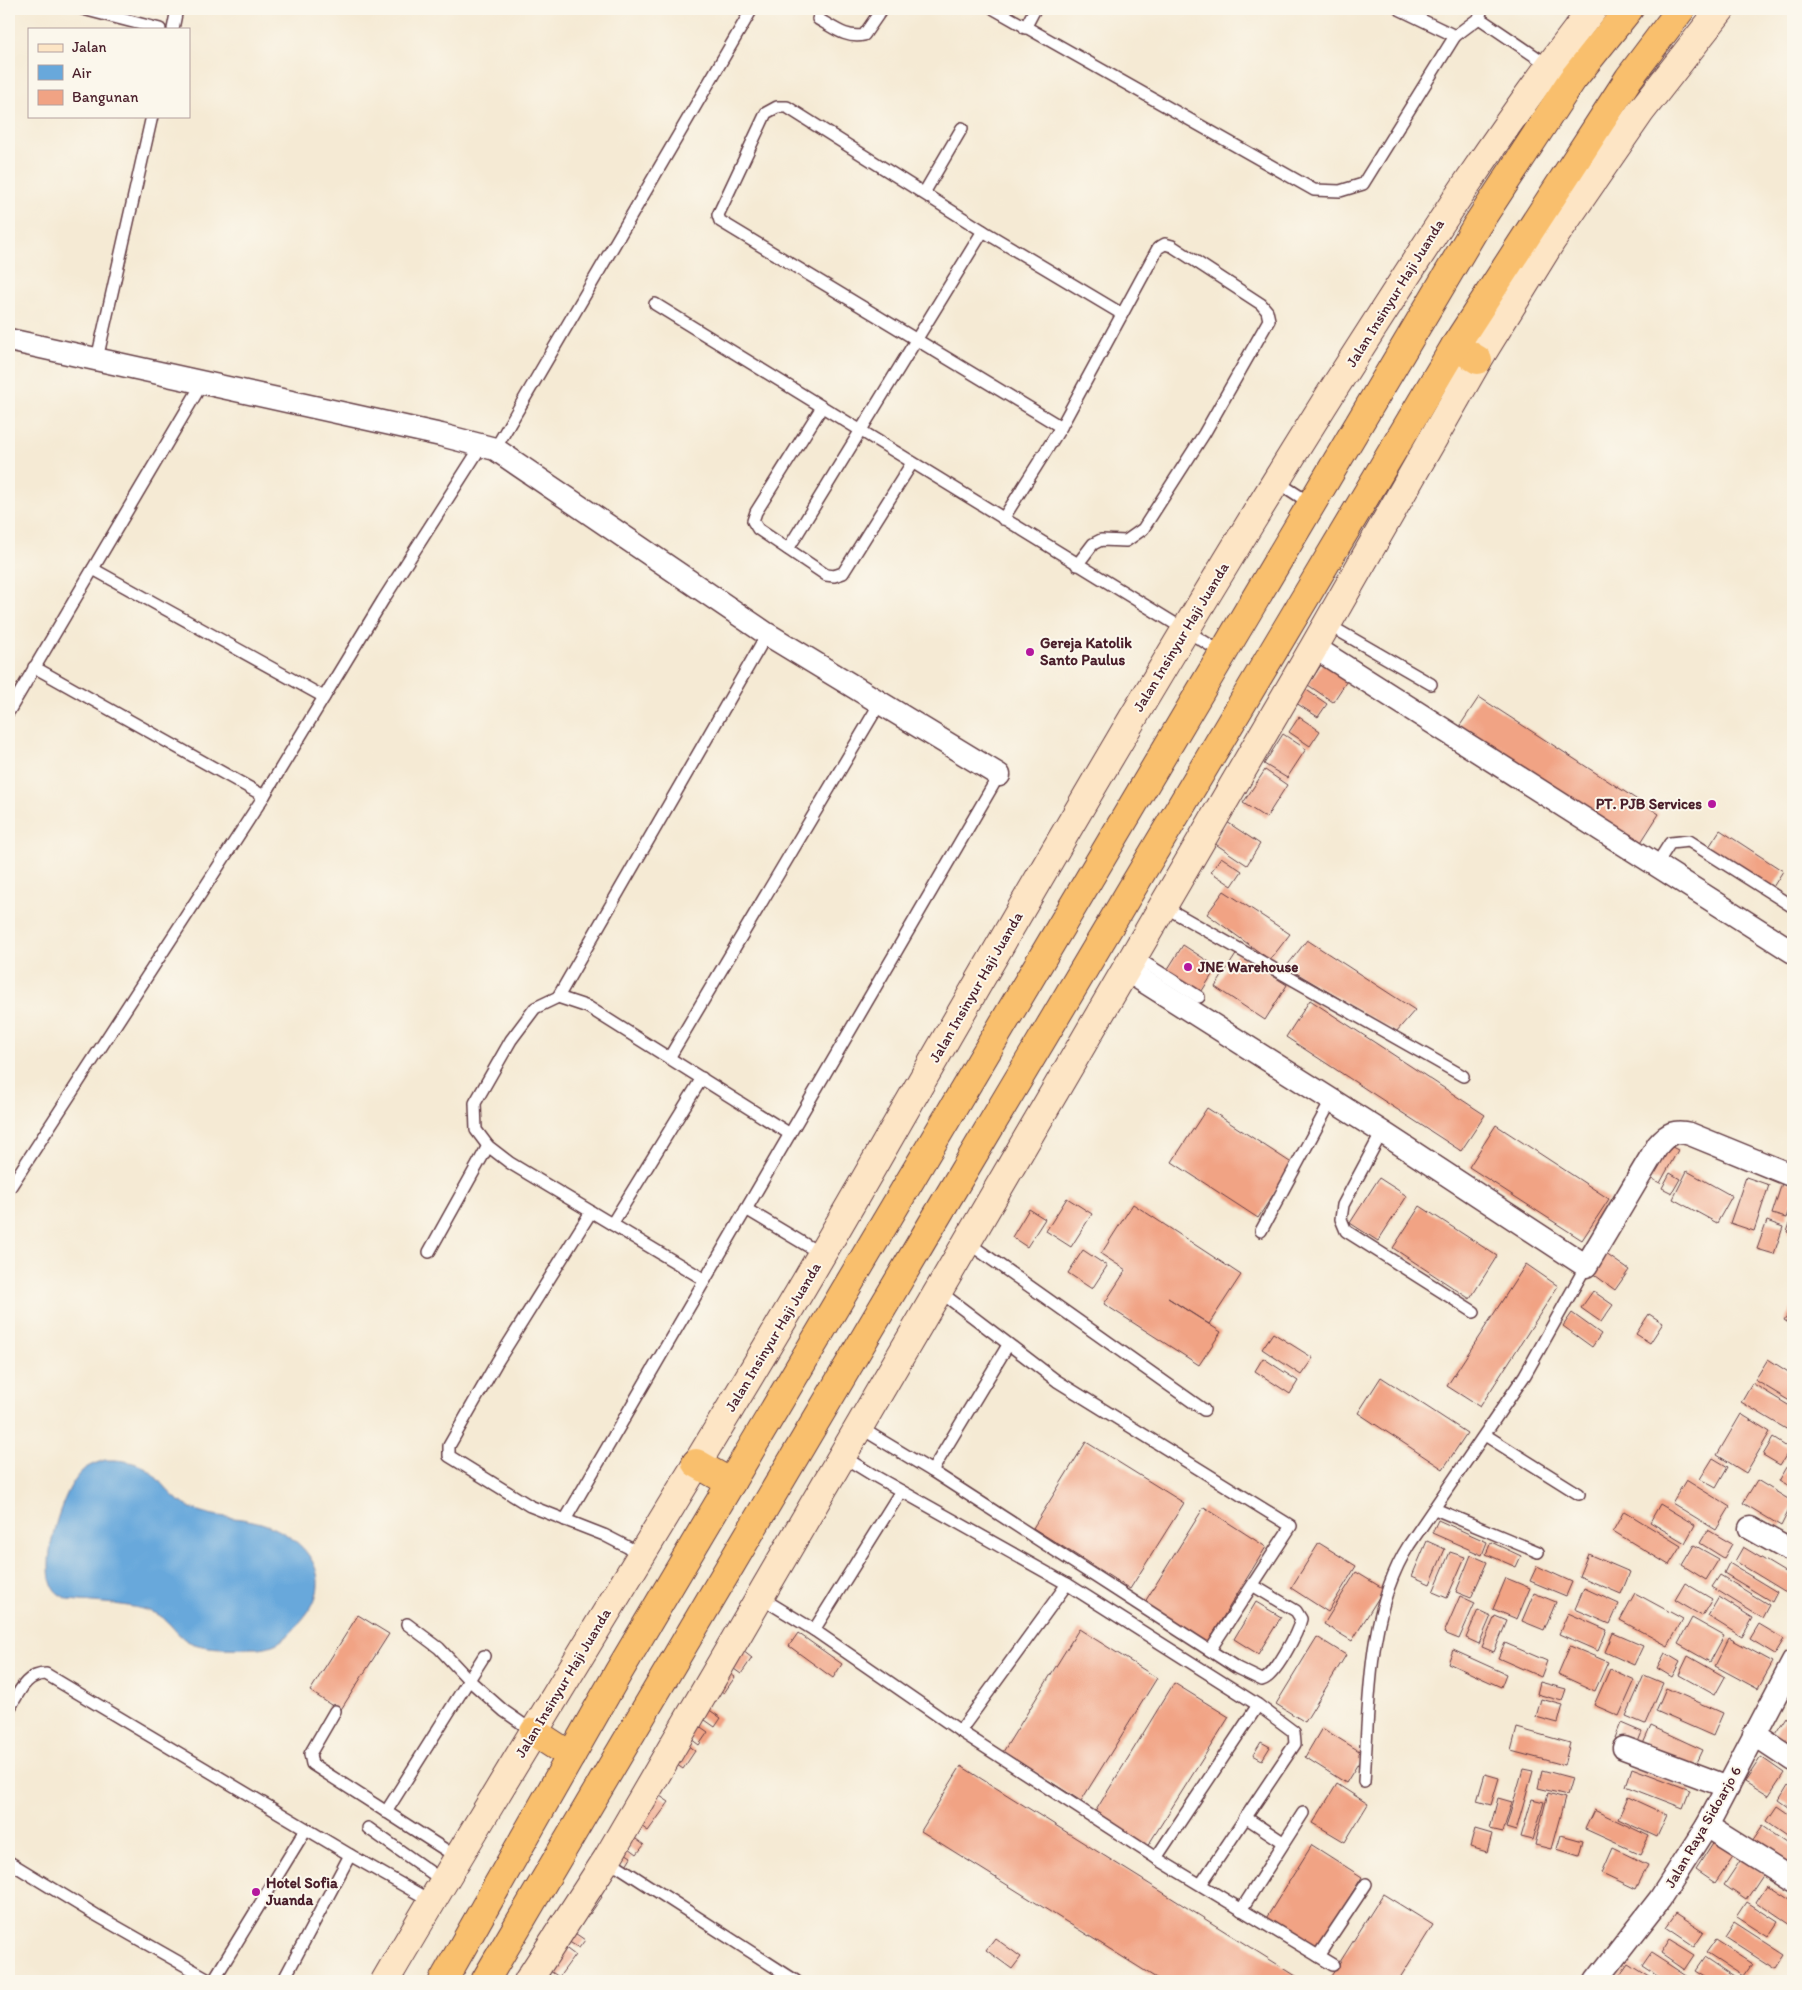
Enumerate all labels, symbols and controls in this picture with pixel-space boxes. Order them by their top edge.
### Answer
legend [28,28,190,118]
text: Jalan [72,38,106,56]
text: Air [72,64,91,82]
text: Bangunan [72,88,139,106]
street label: Jalan Insinyur Haji Juanda [1342,216,1448,370]
street label: Jalan Insinyur Haji Juanda [1129,559,1233,715]
place label: Gereja Katolik Santo Paulus [1040,634,1132,669]
marker: Gereja Katolik Santo Paulus [1024,646,1036,658]
place label: PT. PJB Services [1596,795,1702,813]
marker: PT. PJB Services [1706,798,1718,810]
street label: Jalan Insinyur Haji Juanda [925,908,1027,1066]
place label: JNE Warehouse [1197,958,1298,976]
marker: JNE Warehouse [1182,961,1194,973]
street label: Jalan Insinyur Haji Juanda [721,1259,825,1415]
street label: Jalan Insinyur Haji Juanda [511,1605,615,1761]
street label: Jalan Raya Sidoarjo 6 [1661,1763,1745,1891]
place label: Hotel Sofia Juanda [265,1874,338,1909]
marker: Hotel Sofia Juanda [250,1886,262,1898]

